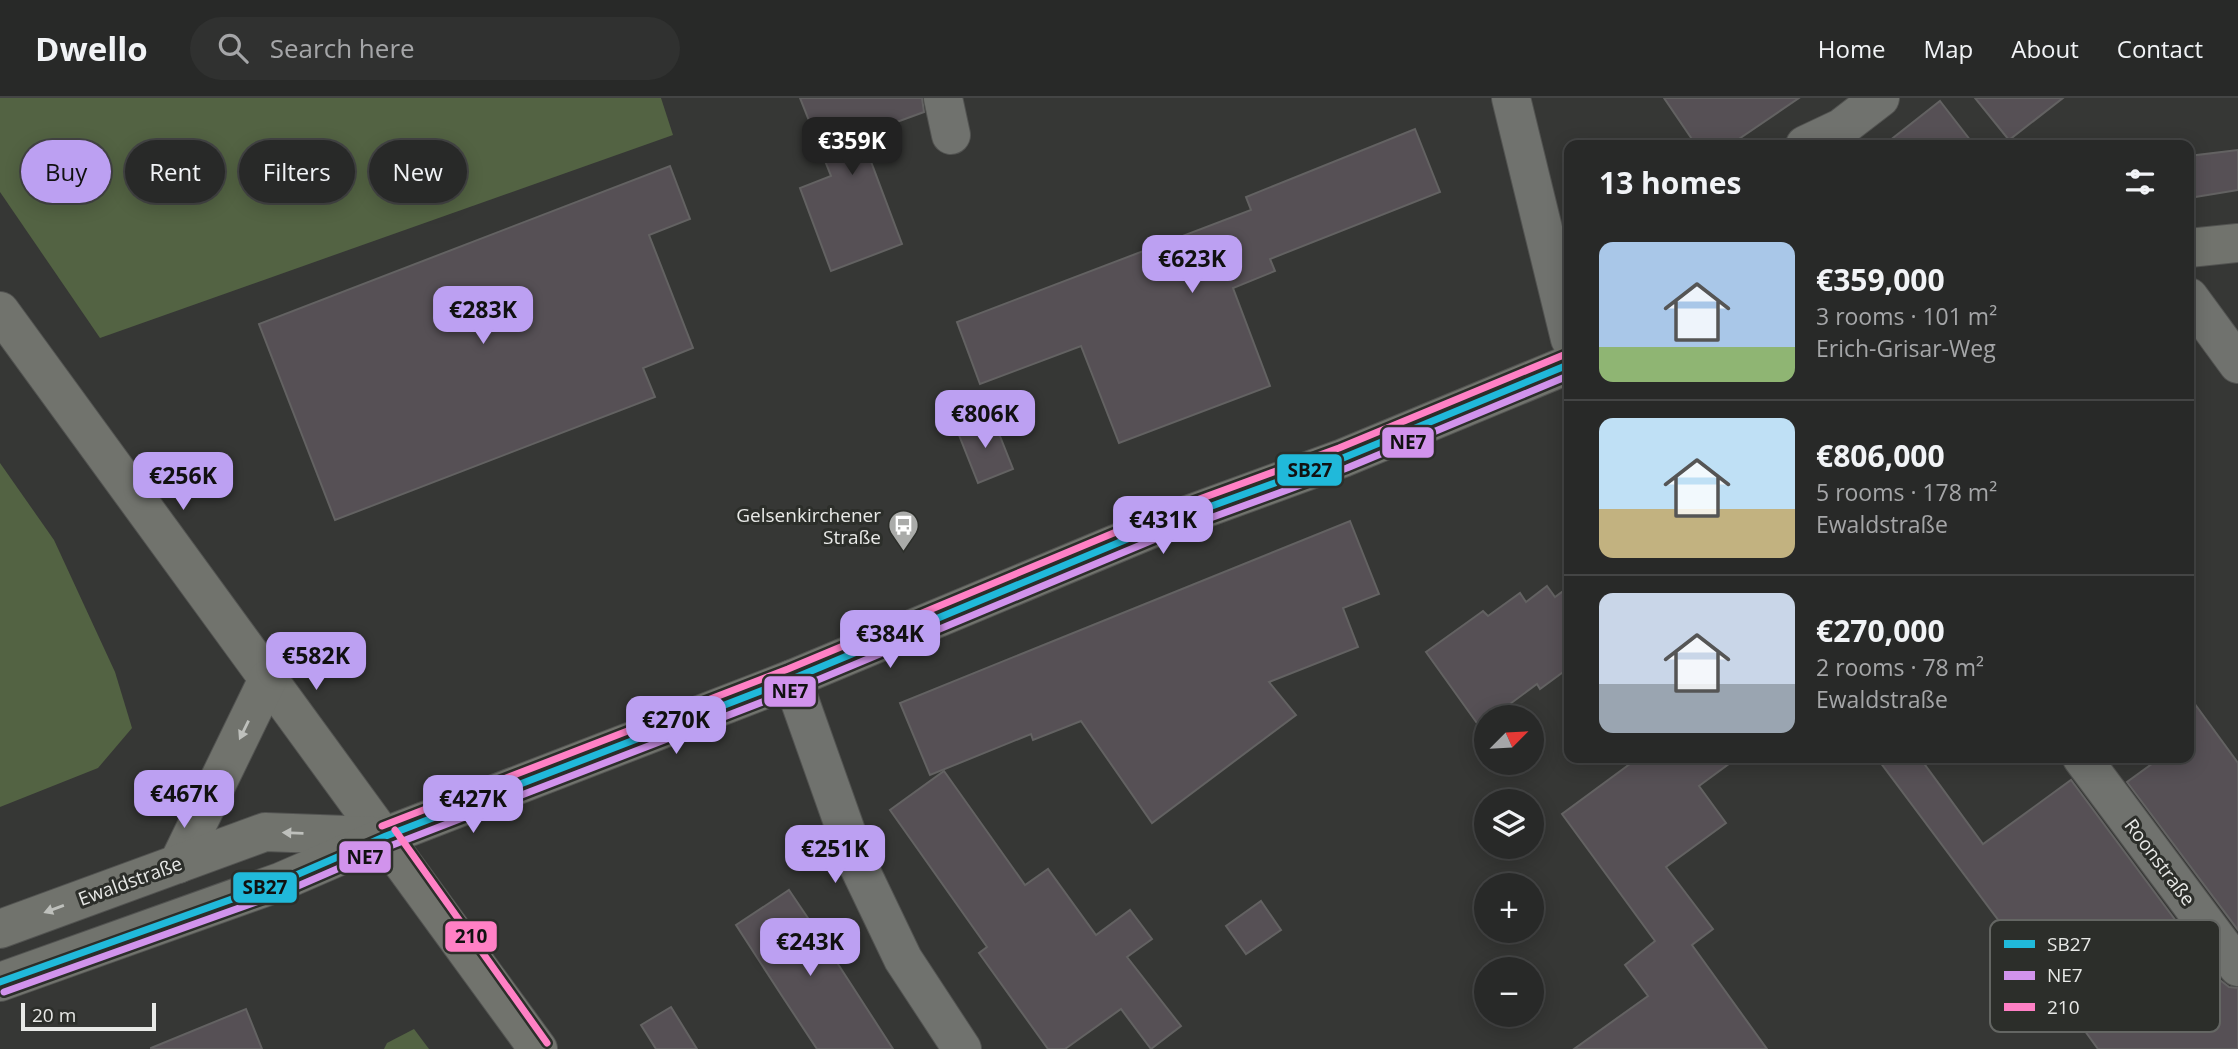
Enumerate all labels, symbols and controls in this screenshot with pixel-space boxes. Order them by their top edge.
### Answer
search box [190,17,680,80]
text: Dwello [35,26,148,71]
icon: search [214,29,252,67]
text: Search here [270,30,415,66]
text: Home [1818,32,1886,65]
text: Map [1924,32,1973,65]
text: About [2011,32,2079,65]
text: Contact [2117,32,2203,65]
pin: €359K [803,118,901,177]
text: €359K [818,124,886,156]
chip: Buy [21,140,111,203]
chip: Rent [125,140,225,203]
chip: Filters [239,140,355,203]
chip: New [369,140,467,203]
text: 13 homes [1599,162,1742,203]
icon: filters [2121,163,2159,201]
pin: €623K [1143,236,1241,295]
text: €623K [1158,242,1226,274]
text: €359,000 [1816,259,1945,300]
icon: home [1655,270,1739,354]
pin: €283K [434,286,532,346]
text: €283K [449,293,517,325]
text: 3 rooms · 101 m² [1816,300,1997,332]
text: Erich-Grisar-Weg [1816,332,1996,364]
pin: €806K [936,390,1034,450]
text: €806K [951,397,1019,429]
line badge: NE7 [1381,426,1435,459]
text: NE7 [1390,429,1427,455]
text: €806,000 [1816,435,1945,476]
icon: home [1655,446,1739,530]
pin: €256K [134,452,232,512]
line badge: SB27 [1276,453,1343,487]
text: SB27 [1288,457,1333,483]
text: €256K [149,459,217,491]
text: 5 rooms · 178 m² [1816,476,1997,508]
pin: €431K [1114,496,1212,556]
place label: Gelsenkirchener Straße [736,502,881,550]
text: €431K [1129,503,1197,535]
text: Ewaldstraße [1816,508,1948,540]
bus stop icon: Gelsenkirchener Straße [887,509,921,553]
pin: €384K [841,610,939,670]
text: €270,000 [1816,610,1945,651]
text: €384K [856,617,924,649]
icon: home [1655,621,1739,705]
pin: €582K [267,632,365,692]
text: €582K [282,639,350,671]
text: 2 rooms · 78 m² [1816,651,1984,683]
line badge: NE7 [763,675,817,708]
text: NE7 [772,678,809,704]
text: Ewaldstraße [1816,683,1948,715]
pin: €270K [627,696,725,756]
text: €270K [642,703,710,735]
north arrow [1474,705,1544,775]
map controls [1474,705,1544,1027]
one-way arrow [238,720,249,740]
pin: €467K [135,770,233,830]
pin: €427K [424,776,522,835]
text: €467K [150,777,218,809]
text: €427K [439,782,507,814]
button: layers [1474,789,1544,859]
street label: Roonstraße [2119,813,2201,911]
pin: €251K [786,826,884,885]
one-way arrow [282,828,304,839]
text: €251K [801,832,869,864]
line badge: NE7 [338,840,392,874]
text: NE7 [347,844,384,870]
street label: Ewaldstraße [74,850,186,912]
line badge: SB27 [232,871,298,904]
button: + [1474,873,1544,943]
text: SB27 [243,874,288,900]
one-way arrow [44,904,65,915]
pin: €243K [761,918,859,978]
line badge: 210 [444,920,498,953]
legend [1990,920,2220,1032]
text: 210 [455,923,487,949]
text: €243K [776,925,844,957]
text: SB27 [2047,931,2091,957]
button: − [1474,957,1544,1027]
text: NE7 [2047,962,2083,988]
text: 210 [2047,994,2080,1020]
scale bar [21,1000,156,1032]
text: 20 m [32,1002,76,1028]

